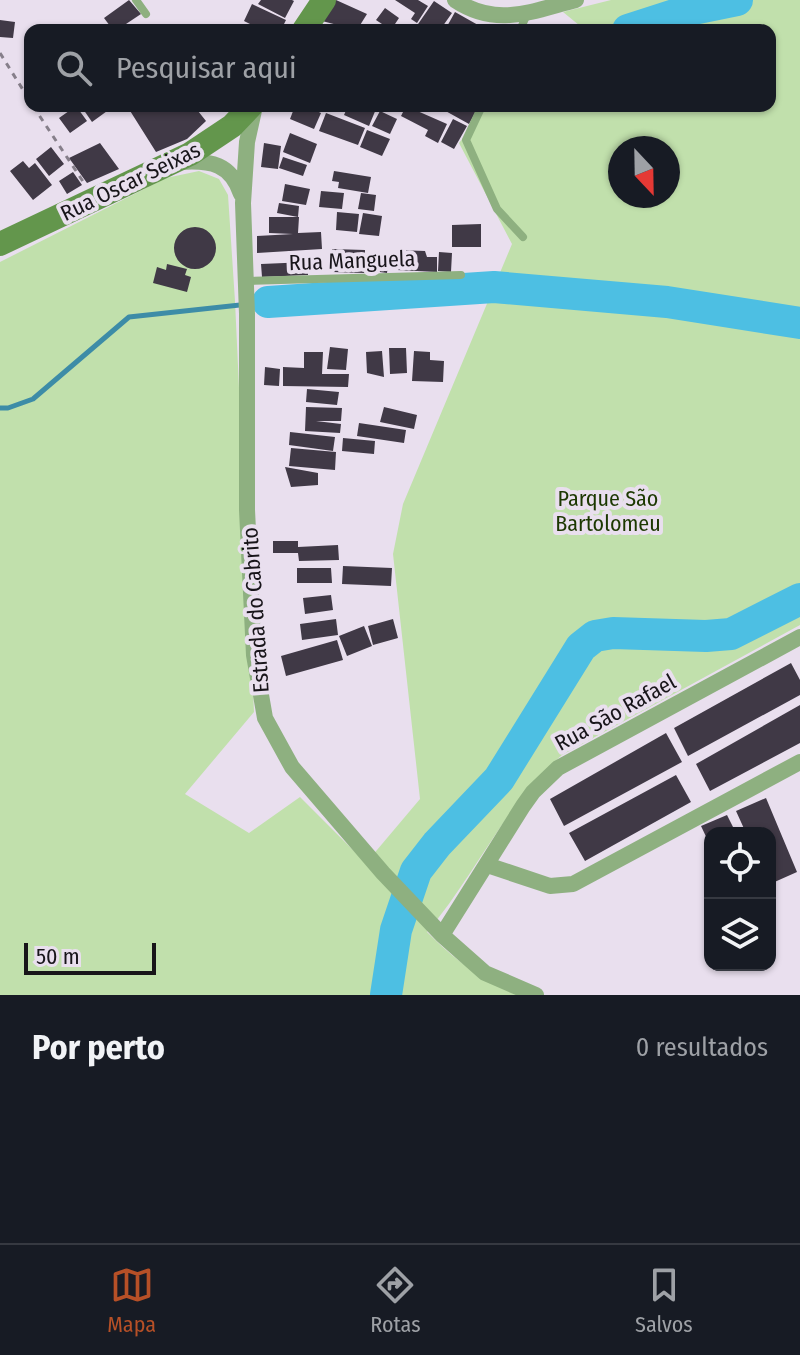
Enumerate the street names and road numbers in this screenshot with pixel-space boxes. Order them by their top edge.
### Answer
street label: Rua Oscar Seixas [56,136,205,227]
street label: Rua Manguela [288,245,416,276]
street label: Estrada do Cabrito [236,526,275,694]
street label: Rua São Rafael [550,668,681,757]

